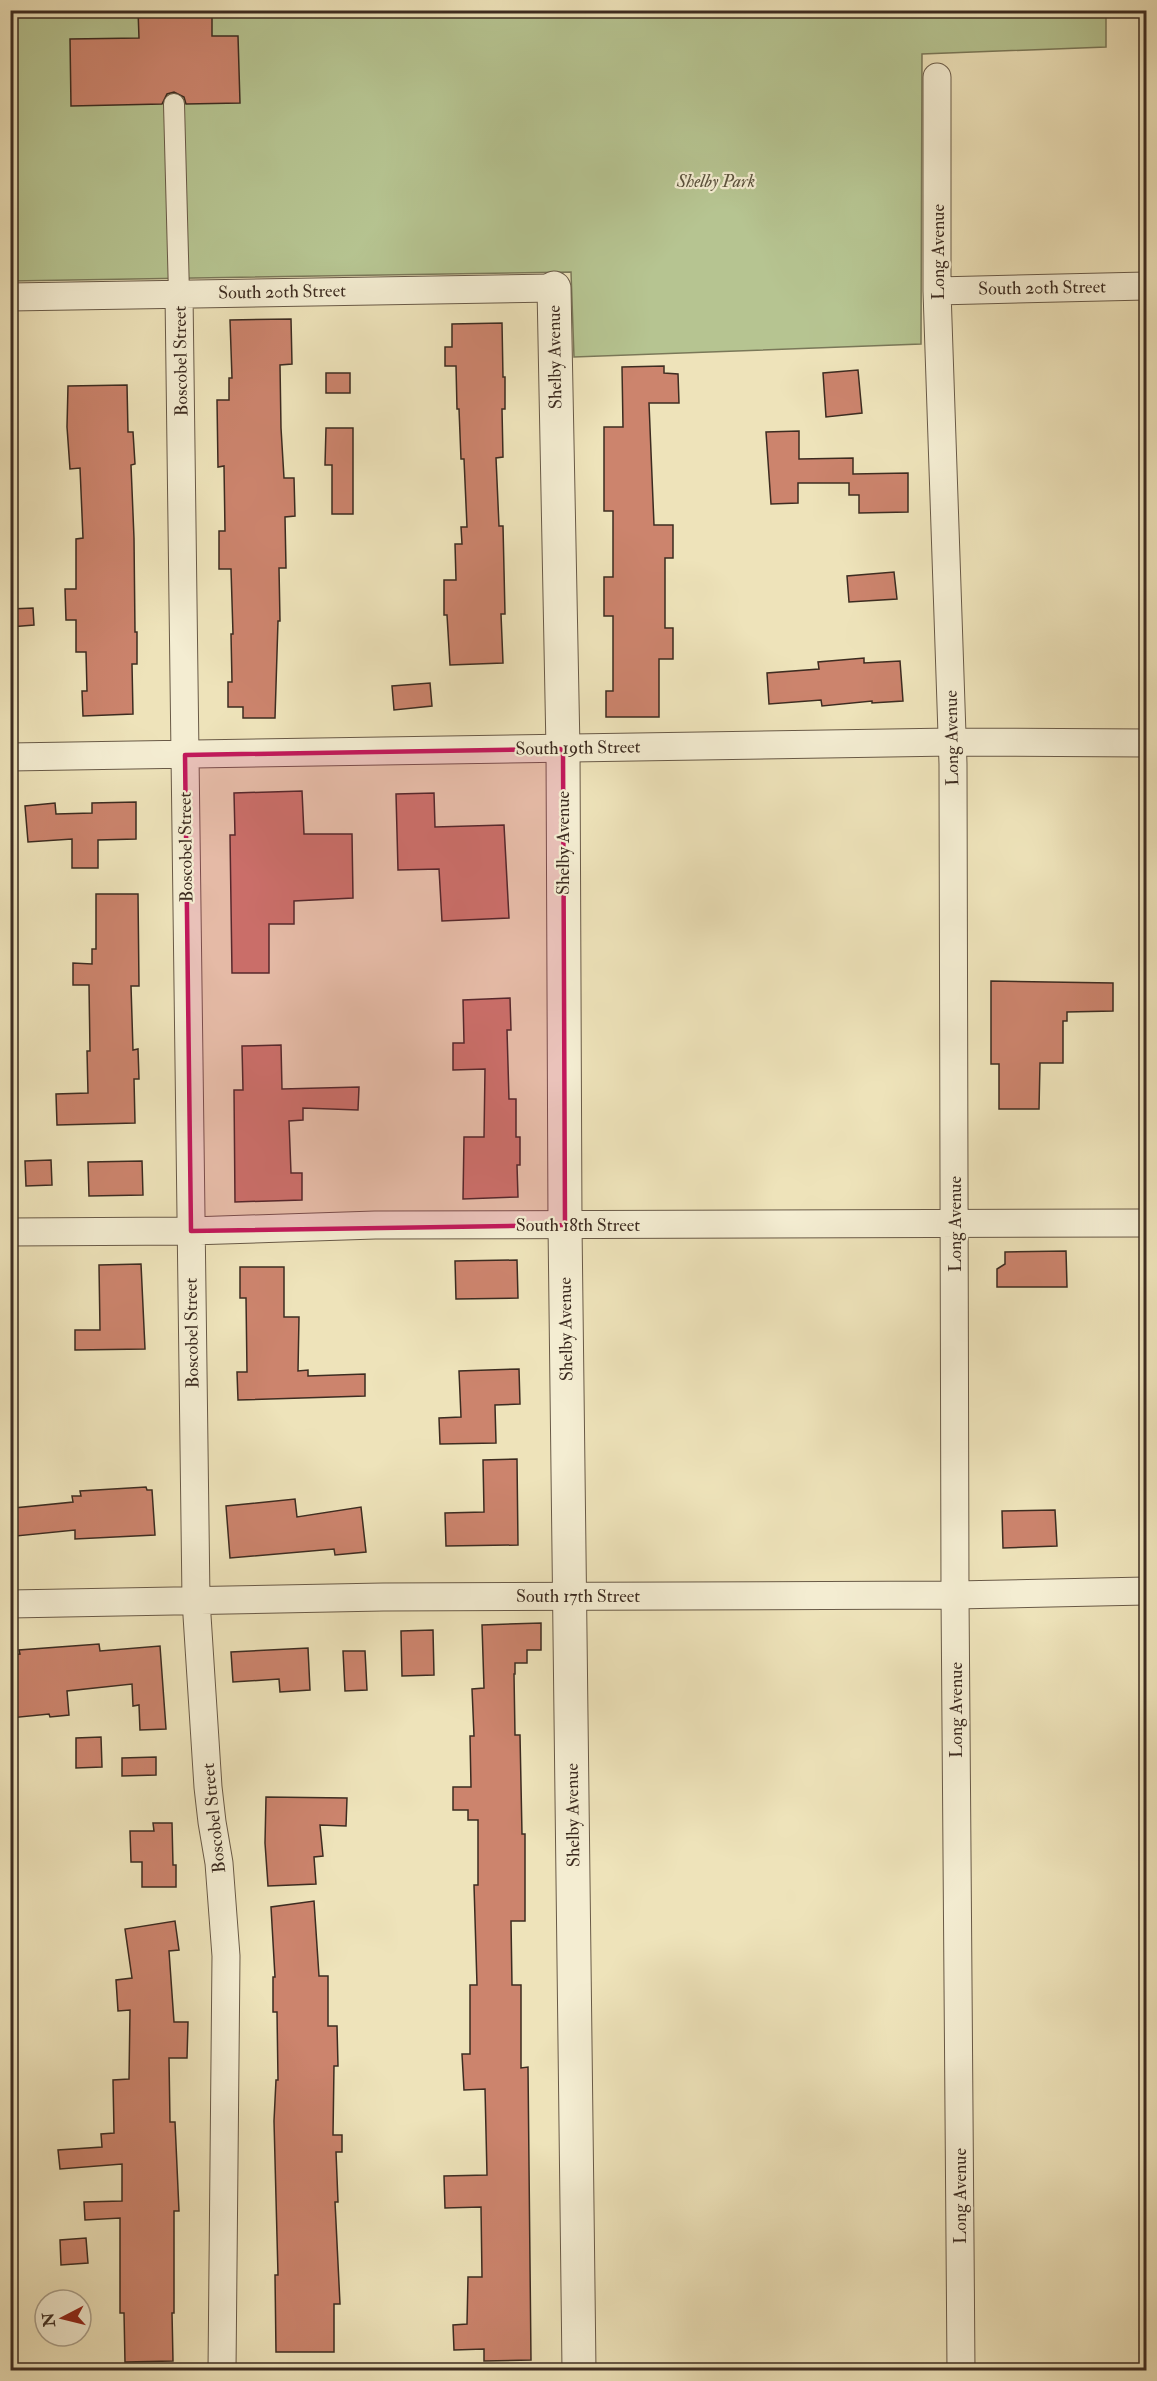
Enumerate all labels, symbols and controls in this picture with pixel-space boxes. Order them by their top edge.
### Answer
park label: Shelby Park [676,170,755,193]
street label: Long Avenue [927,204,950,300]
street label: South 20th Street [978,275,1106,301]
street label: South 20th Street [218,279,346,305]
street label: Shelby Avenue [543,304,567,409]
street label: Boscobel Street [169,305,193,417]
street label: Long Avenue [940,689,964,786]
street label: South 19th Street [515,735,641,761]
street label: Boscobel Street [174,791,198,903]
street label: Shelby Avenue [552,791,575,895]
street label: Long Avenue [944,1176,967,1272]
street label: South 18th Street [516,1214,640,1237]
street label: Shelby Avenue [554,1276,578,1381]
street label: Boscobel Street [180,1277,204,1389]
street label: South 17th Street [516,1585,640,1608]
street label: Long Avenue [945,1662,968,1758]
street label: Boscobel Street [197,1762,231,1874]
street label: Shelby Avenue [561,1762,585,1867]
street label: Long Avenue [949,2148,972,2244]
north arrow [33,2288,93,2348]
text: N [38,2311,60,2329]

